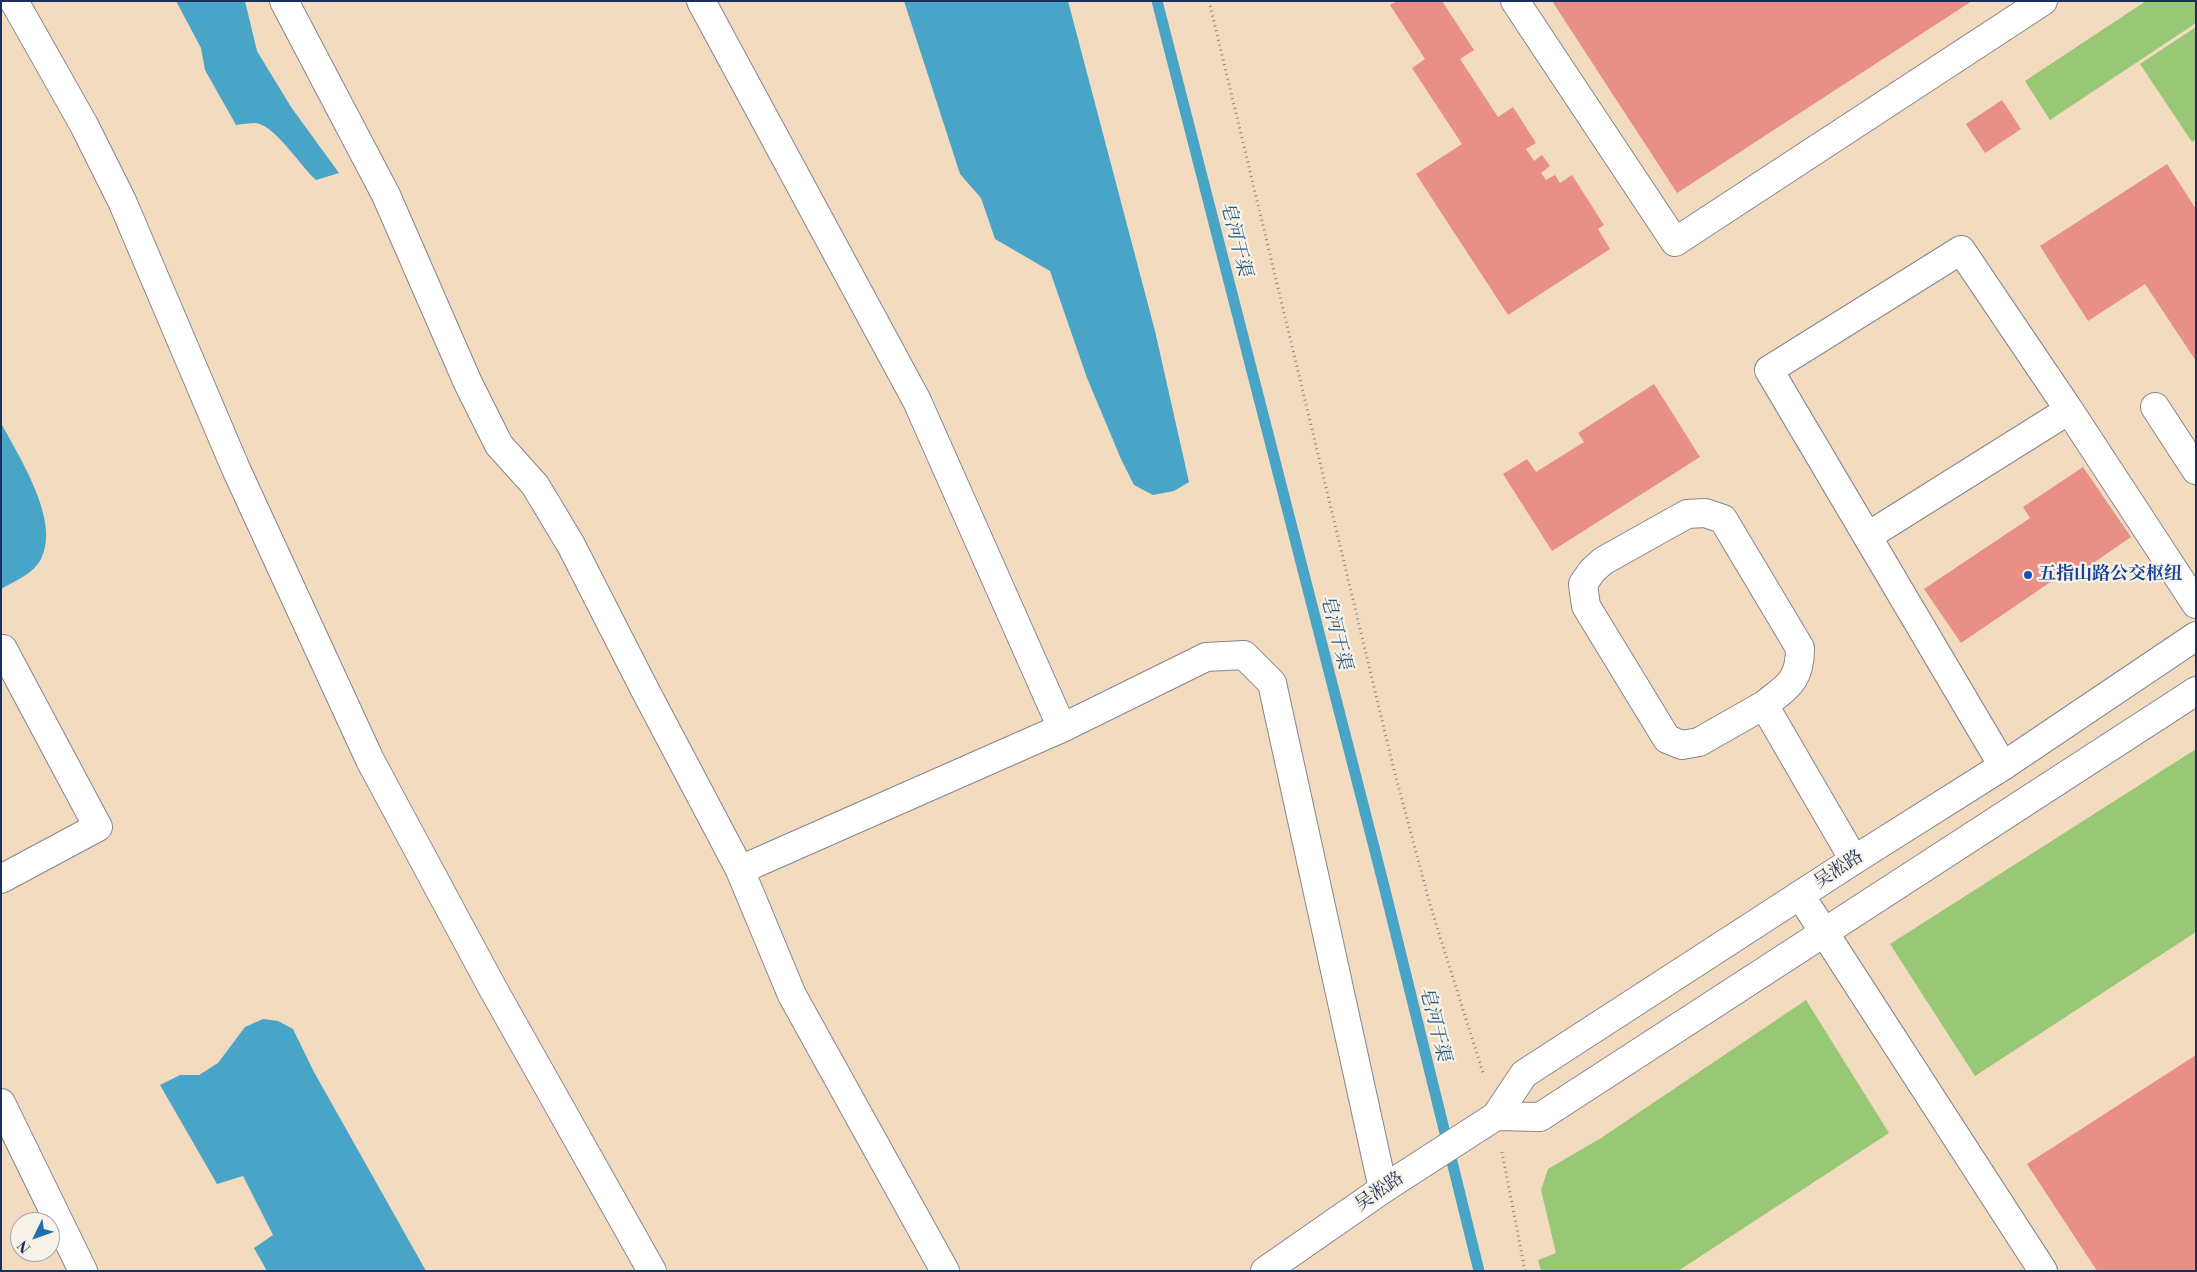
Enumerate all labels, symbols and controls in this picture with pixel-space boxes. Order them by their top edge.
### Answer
water label: 皂河干渠 [1215,199,1255,279]
place label: 五指山路公交枢纽 [2038,564,2182,586]
marker: 五指山路公交枢纽 [2022,569,2034,581]
water label: 皂河干渠 [1315,592,1355,672]
street label: 吴淞路 [1810,846,1868,894]
water label: 皂河干渠 [1414,984,1454,1064]
street label: 吴淞路 [1352,1168,1408,1216]
north arrow [10,1212,60,1262]
text: N [14,1236,35,1257]

